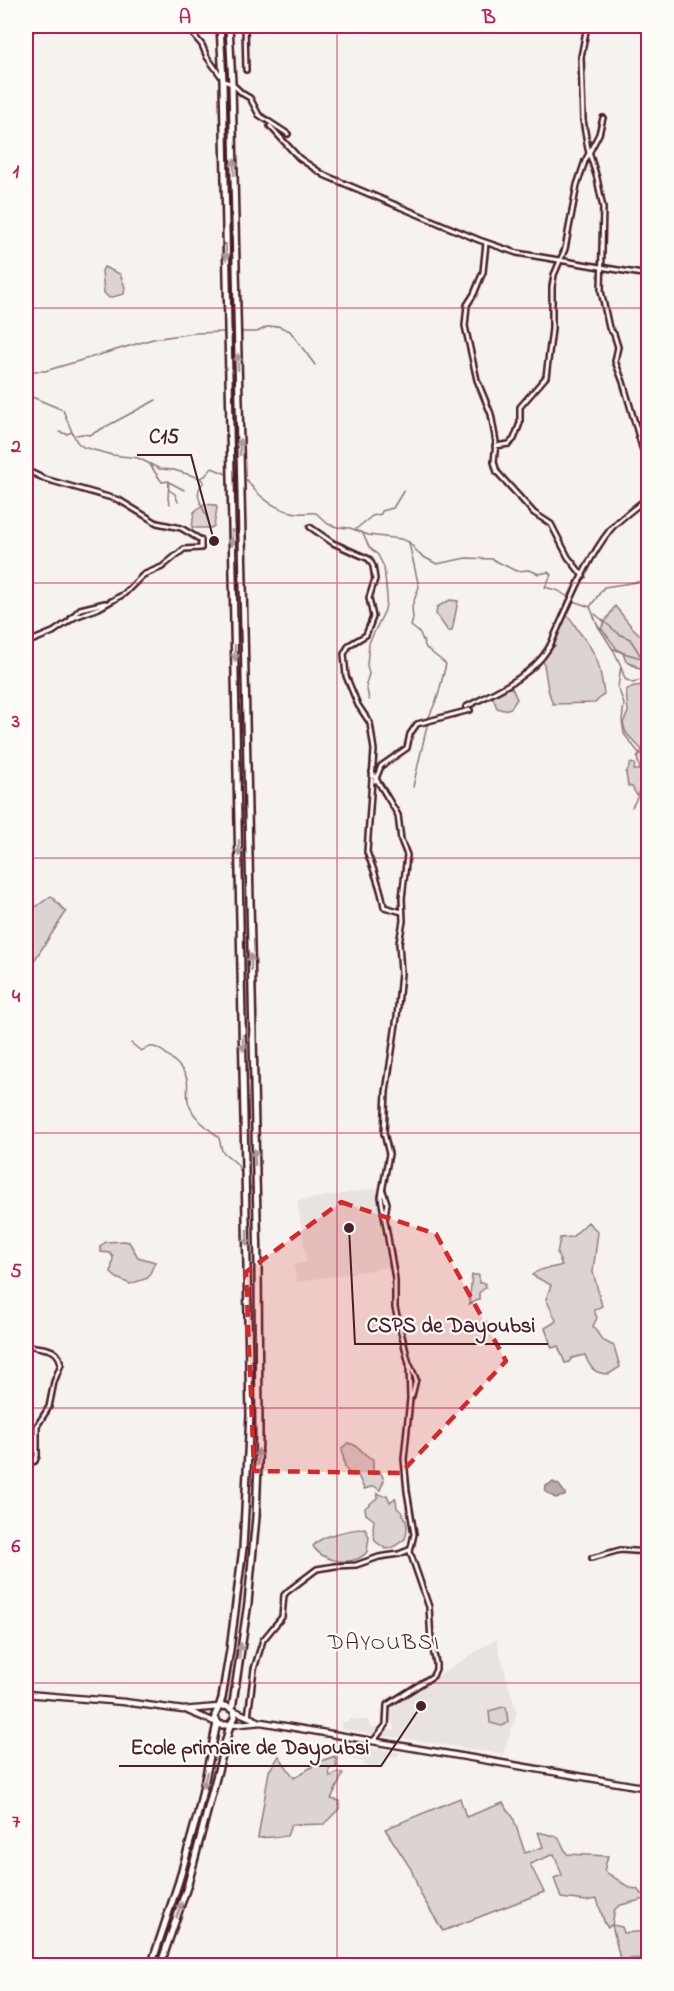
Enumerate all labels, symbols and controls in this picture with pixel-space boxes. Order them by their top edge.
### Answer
text: A [179,4,191,33]
text: B [481,4,496,33]
one-way arrow [229,157,239,176]
text: 1 [13,158,20,187]
one-way arrow [222,242,231,261]
one-way arrow [233,352,243,371]
callout: C15 [137,416,191,455]
text: C15 [149,423,179,453]
text: 2 [10,433,21,462]
one-way arrow [235,437,245,456]
one-way arrow [227,529,237,548]
one-way arrow [230,644,239,663]
text: 3 [11,708,20,737]
one-way arrow [234,839,243,858]
one-way arrow [246,953,256,972]
text: 4 [12,983,21,1012]
one-way arrow [238,1034,248,1053]
one-way arrow [251,1148,260,1167]
one-way arrow [242,1229,252,1248]
text: 5 [10,1258,22,1287]
callout: CSPS de Dayoubsi [355,1305,548,1344]
text: CSPS de Dayoubsi [367,1312,536,1344]
one-way arrow [254,1447,263,1466]
text: 6 [12,1533,21,1562]
district label: DAYOUBSI [327,1628,440,1660]
one-way arrow [236,1641,245,1660]
callout: Ecole primaire de Dayoubsi [119,1727,381,1766]
text: Ecole primaire de Dayoubsi [131,1734,370,1766]
one-way arrow [200,1771,210,1789]
text: 7 [12,1808,21,1837]
one-way arrow [175,1901,185,1919]

